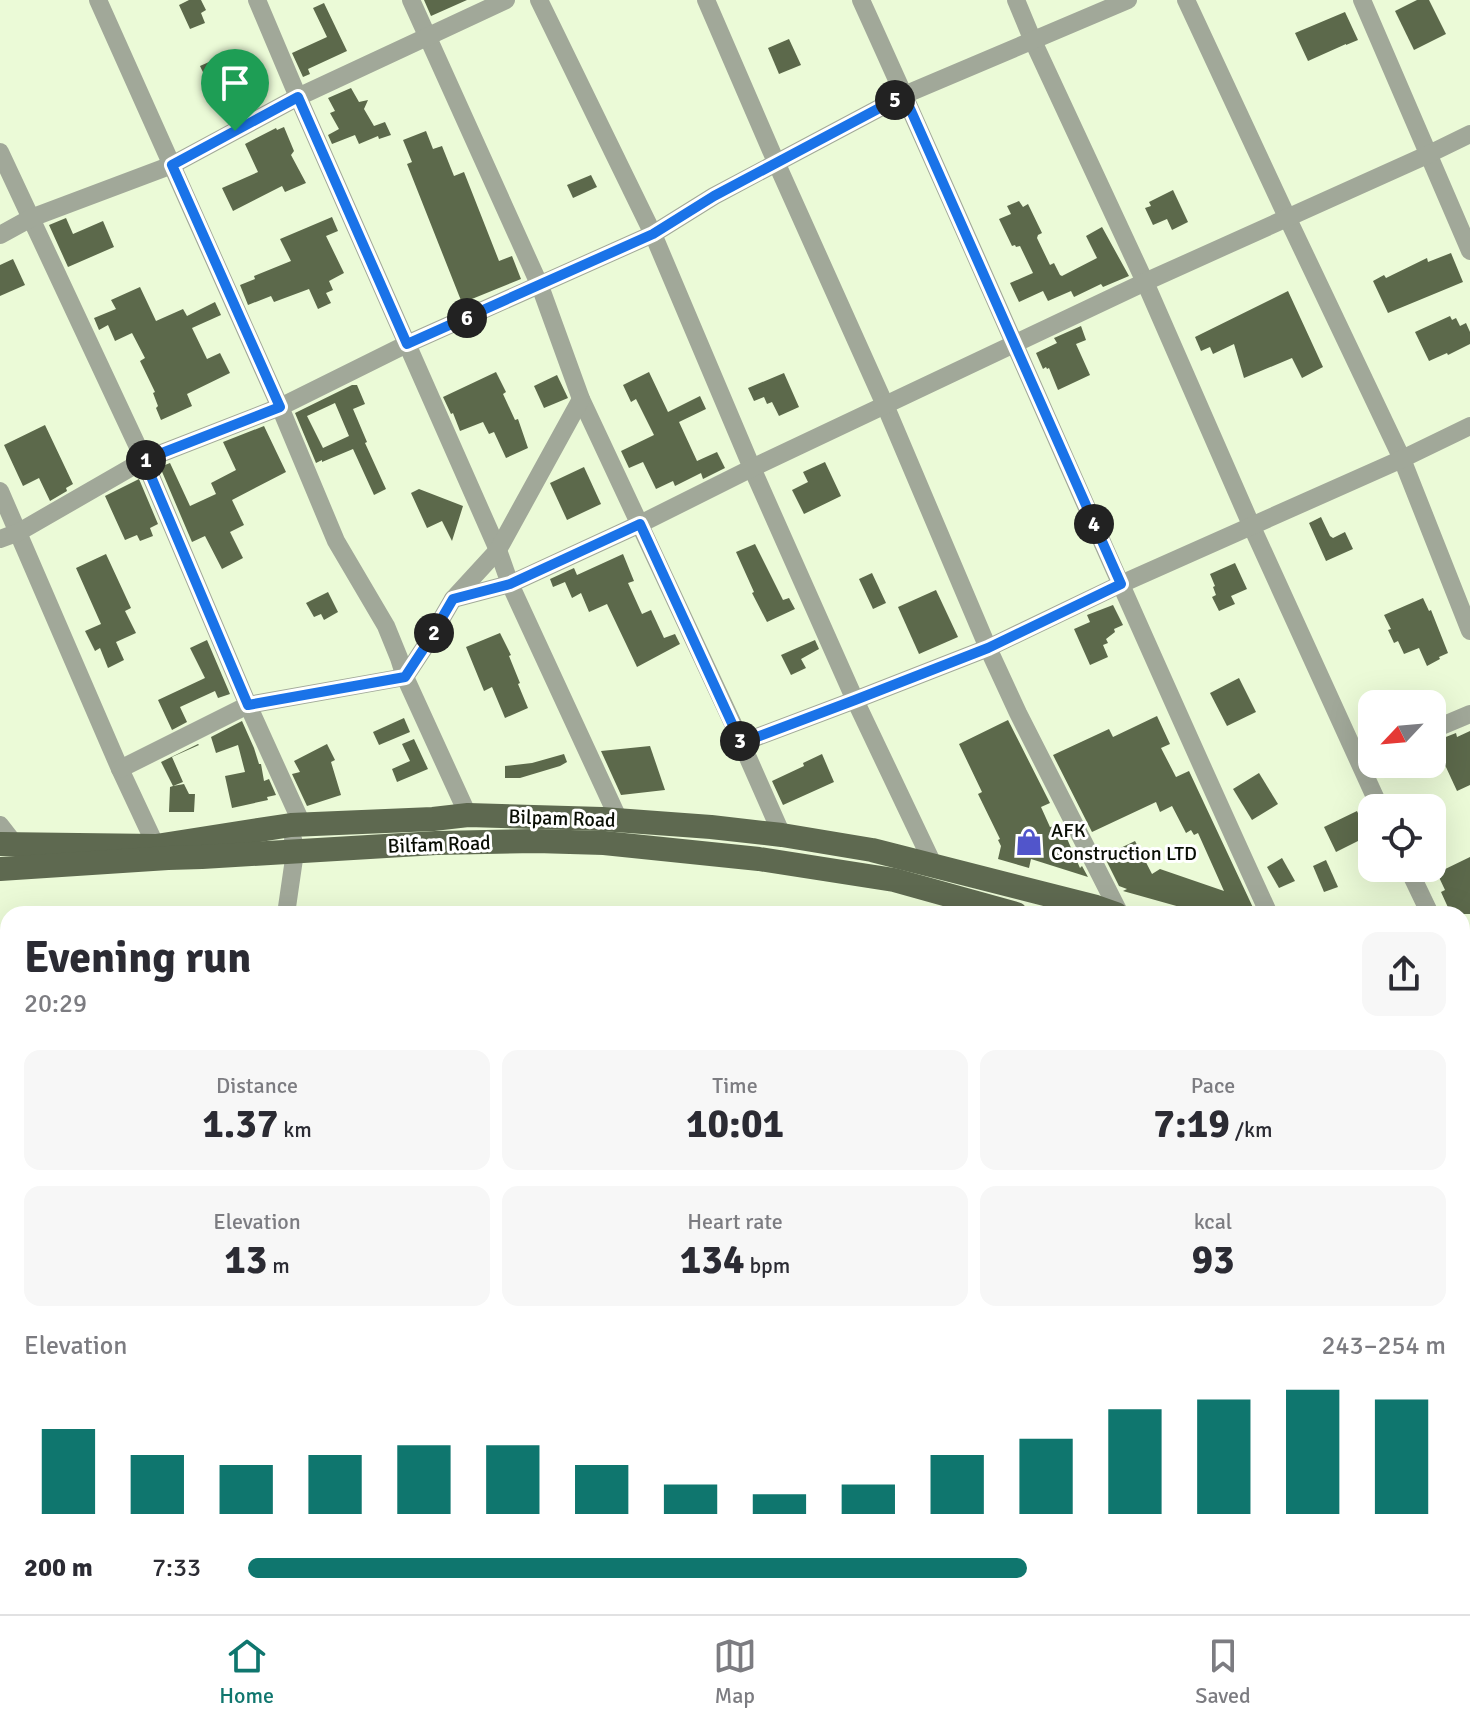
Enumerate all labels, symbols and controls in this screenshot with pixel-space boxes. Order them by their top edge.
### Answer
pin [201,49,269,131]
icon: arrive [213,61,257,105]
pin: 5 [875,80,915,120]
text: 5 [889,86,901,113]
pin: 6 [447,298,487,338]
text: 6 [461,304,473,331]
pin: 1 [126,440,166,480]
text: 1 [140,446,152,473]
pin: 4 [1074,504,1114,544]
text: 4 [1088,510,1100,537]
pin: 2 [414,613,454,653]
text: 2 [428,619,440,646]
north arrow [1358,690,1446,778]
map controls [1358,690,1446,882]
pin: 3 [720,721,760,761]
text: 3 [734,727,746,754]
button: locate [1358,794,1446,882]
street label: Bilpam Road [508,804,616,833]
place label: AFK Construction LTD [1051,818,1197,866]
shop icon: AFK Construction LTD [1014,827,1044,857]
street label: Bilfam Road [387,830,491,859]
text: Evening run [24,931,251,985]
button: share [1362,932,1446,1016]
text: 20:29 [24,988,87,1020]
text: Distance [216,1072,298,1099]
text: Time [712,1072,758,1099]
text: Pace [1191,1072,1235,1099]
text: 1.37 [202,1099,278,1149]
text: 10:01 [686,1099,784,1149]
text: 7:19 [1153,1099,1230,1149]
text: km [278,1116,312,1143]
text: /km [1230,1116,1273,1143]
text: Elevation [213,1208,301,1235]
text: Heart rate [687,1208,783,1235]
text: kcal [1194,1208,1232,1235]
text: 13 [224,1235,267,1285]
text: 134 [680,1235,745,1285]
text: 93 [1191,1235,1235,1285]
text: m [267,1252,290,1279]
text: bpm [745,1252,790,1279]
text: Elevation [24,1330,128,1362]
text: 243–254 m [1322,1330,1446,1362]
text: 200 m [24,1552,93,1584]
text: 7:33 [152,1552,201,1584]
tab: Home [219,1634,274,1709]
tab: Map [713,1634,757,1709]
tab: Saved [1195,1634,1251,1709]

